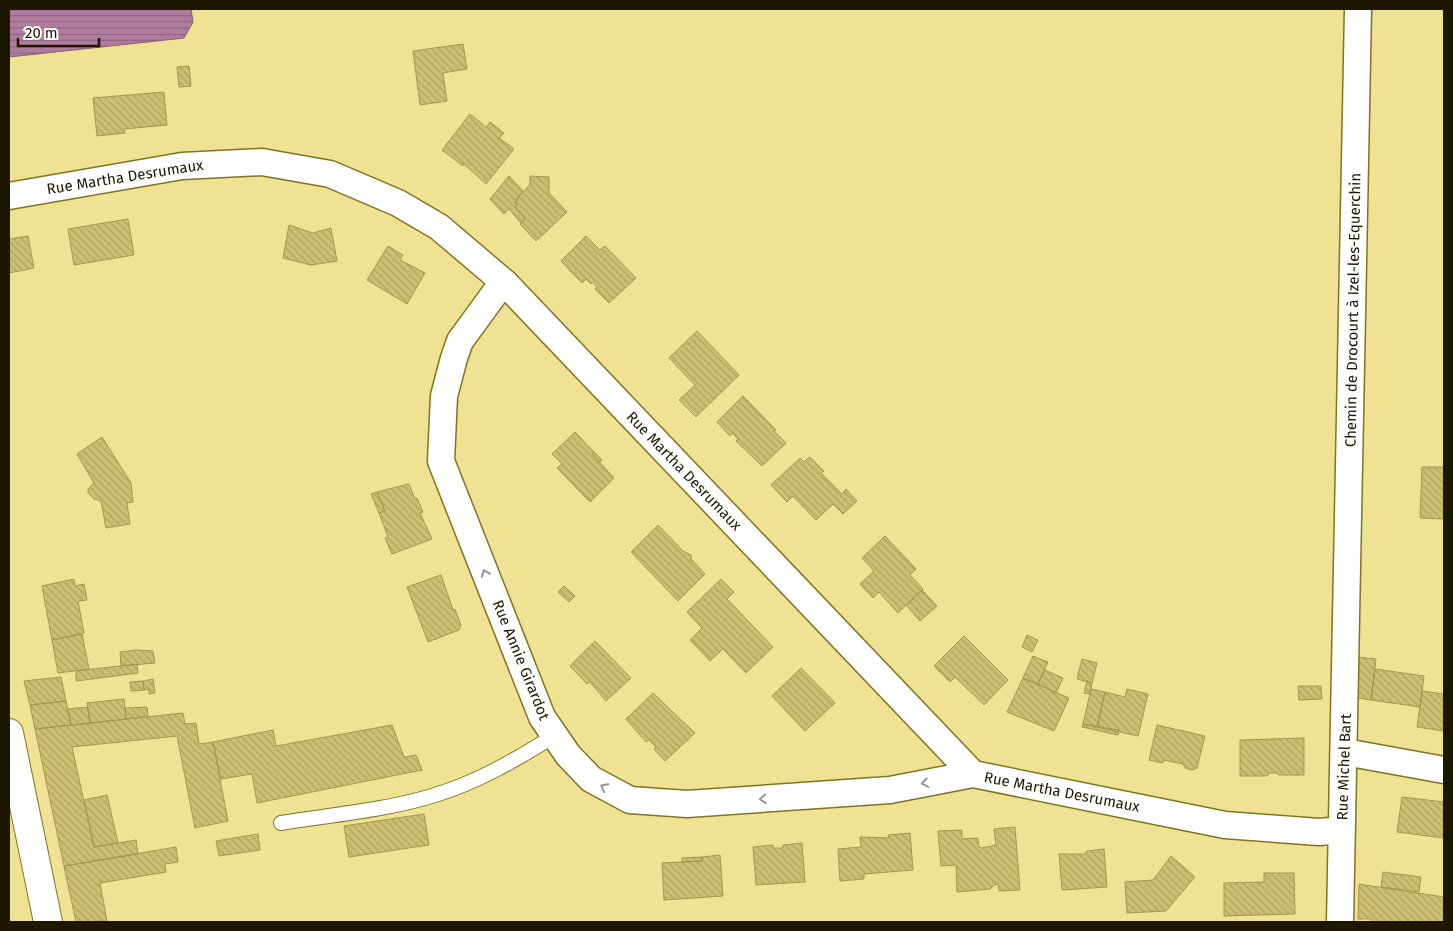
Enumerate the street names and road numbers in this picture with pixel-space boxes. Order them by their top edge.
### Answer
street label: Rue Martha Desrumaux [45,156,205,198]
street label: Chemin de Drocourt à Izel-les-Equerchin [1342,173,1364,447]
street label: Rue Martha Desrumaux [623,408,746,535]
street label: Rue Annie Girardot [489,597,554,723]
street label: Rue Michel Bart [1333,713,1355,821]
street label: Rue Martha Desrumaux [983,768,1142,816]

